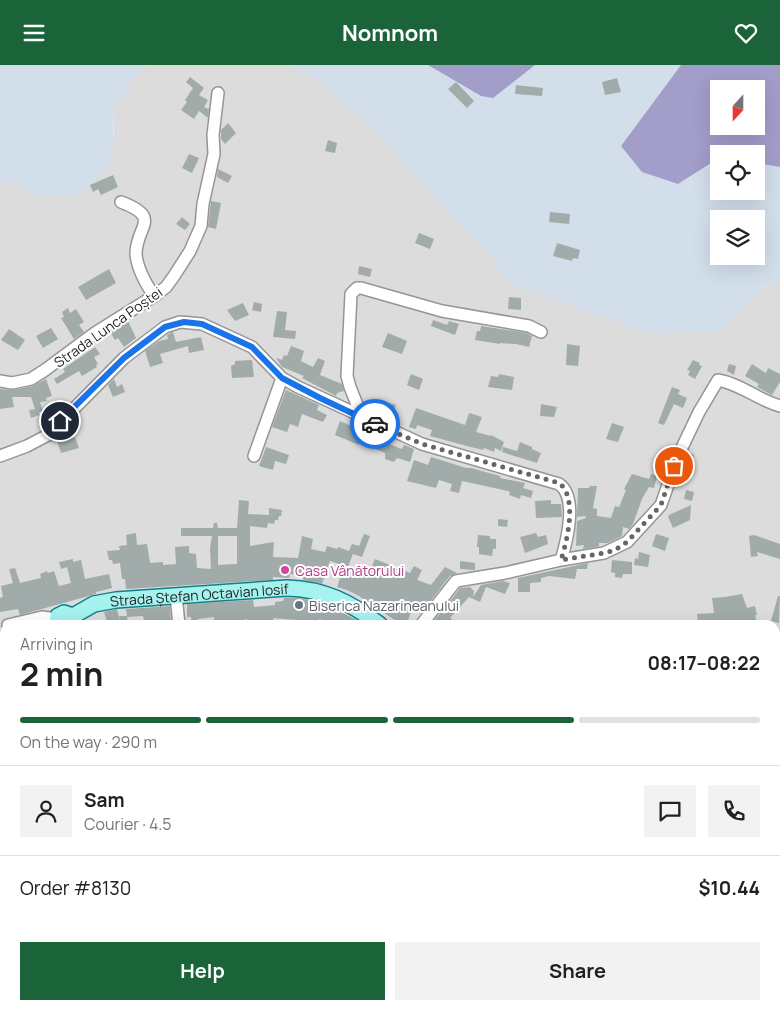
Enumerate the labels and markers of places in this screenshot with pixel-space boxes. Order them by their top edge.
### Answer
pin [39,400,81,442]
pin [653,445,695,487]
place label: Casa Vânătorului [295,561,404,580]
marker: Casa Vânătorului [279,564,291,576]
place label: Biserica Nazarineanului [309,596,459,615]
marker: Biserica Nazarineanului [293,599,305,611]

